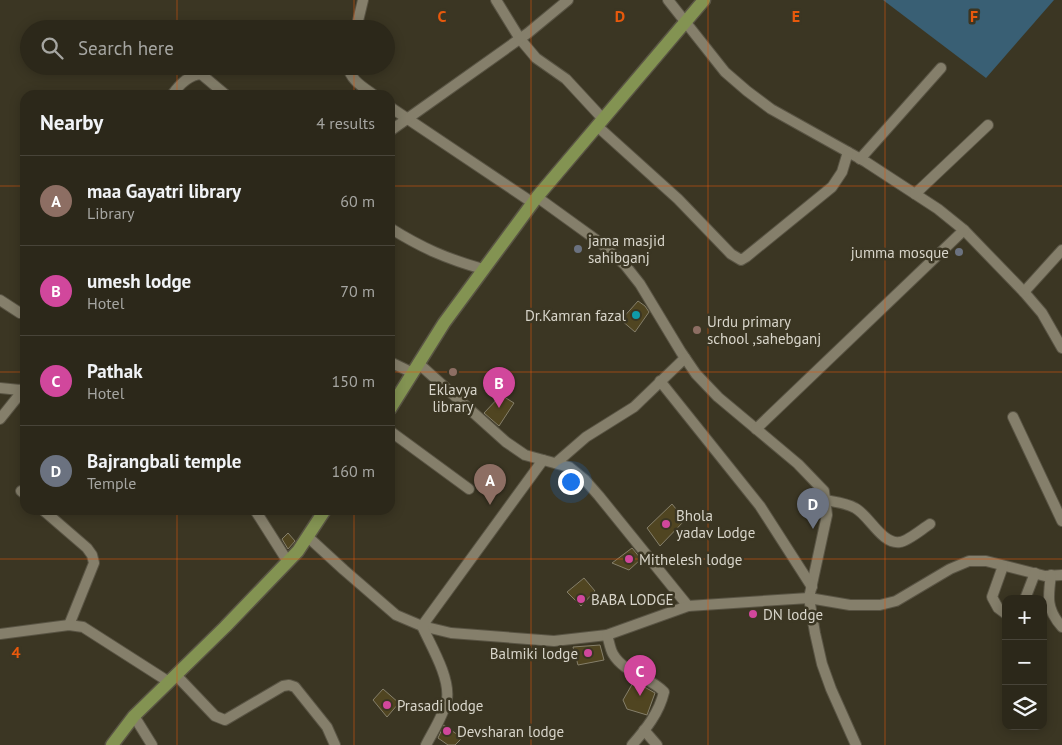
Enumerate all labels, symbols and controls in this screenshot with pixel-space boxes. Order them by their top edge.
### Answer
text: C [438,6,447,26]
text: D [615,6,625,26]
text: E [792,6,800,26]
text: F [970,6,978,26]
search box [20,20,395,75]
icon: search [38,34,66,62]
text: Search here [78,36,174,60]
text: Nearby [40,109,103,136]
text: 4 results [316,113,375,133]
text: maa Gayatri library [87,179,241,203]
text: A [51,191,61,211]
text: 60 m [340,191,375,211]
text: Library [87,203,134,223]
place label: jama masjid sahibganj [588,231,665,267]
marker: jama masjid sahibganj [572,243,584,255]
place label: jumma mosque [851,243,949,262]
marker: jumma mosque [953,246,965,258]
text: umesh lodge [87,269,191,293]
text: B [51,281,61,301]
text: 70 m [340,281,375,301]
text: Hotel [87,293,124,313]
place label: Dr.Kamran fazal [525,306,627,325]
marker: Dr.Kamran fazal [630,309,642,321]
place label: Urdu primary school ,sahebganj [707,312,821,348]
marker: Urdu primary school ,sahebganj [691,324,703,336]
text: Pathak [87,359,142,383]
marker: Eklavya library [447,366,459,378]
pin: B [483,367,515,408]
text: C [52,371,60,391]
text: 150 m [332,371,375,391]
place label: Eklavya library [429,380,477,416]
text: Hotel [87,383,124,403]
text: Bajrangbali temple [87,449,241,473]
text: D [51,461,61,481]
text: 160 m [332,461,375,481]
pin: A [474,464,506,505]
your location [558,469,584,495]
text: Temple [87,473,136,493]
pin: D [797,488,829,529]
place label: Bhola yadav Lodge [676,506,755,542]
marker: Bhola yadav Lodge [660,518,672,530]
place label: Mithelesh lodge [639,550,743,569]
marker: Mithelesh lodge [623,553,635,565]
place label: BABA LODGE [591,590,674,609]
marker: BABA LODGE [575,593,587,605]
map controls [1002,595,1047,730]
button: + [1002,595,1047,640]
place label: DN lodge [763,605,823,624]
marker: DN lodge [747,608,759,620]
button: − [1002,640,1047,685]
text: 4 [11,642,21,662]
place label: Balmiki lodge [490,644,578,663]
marker: Balmiki lodge [582,647,594,659]
pin: C [624,655,656,696]
button: layers [1002,685,1047,730]
place label: Prasadi lodge [397,696,483,715]
marker: Prasadi lodge [381,699,393,711]
place label: Devsharan lodge [457,722,564,741]
marker: Devsharan lodge [441,725,453,737]

